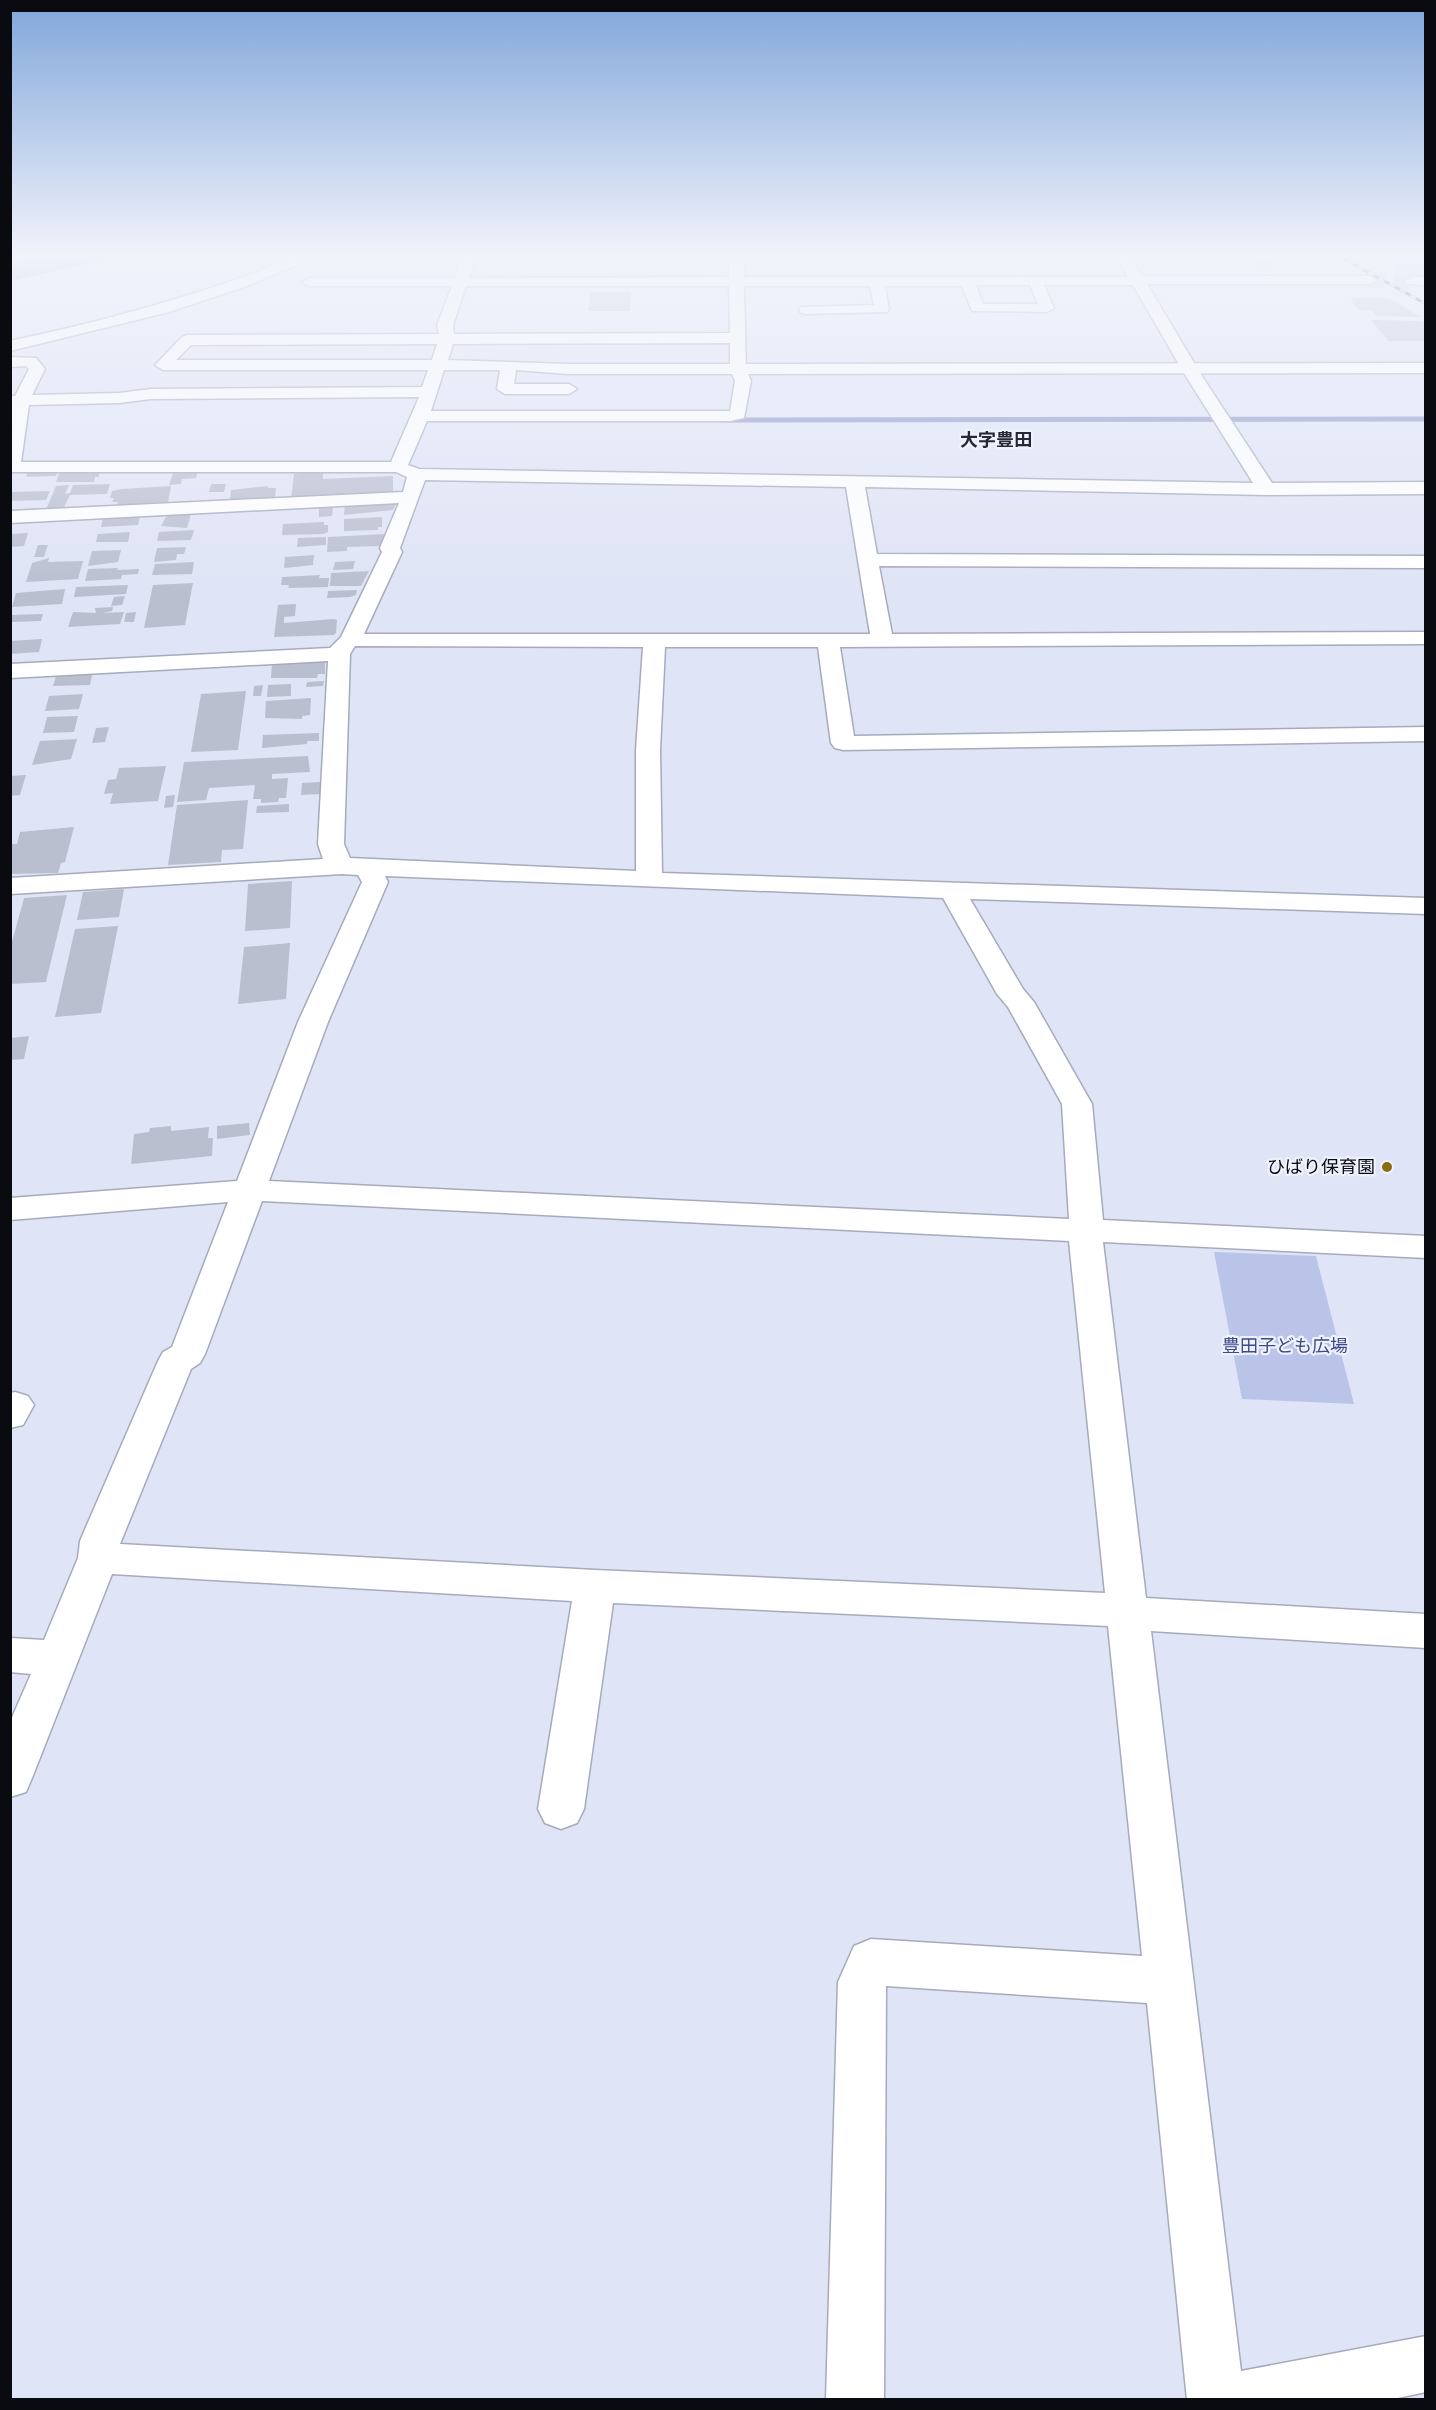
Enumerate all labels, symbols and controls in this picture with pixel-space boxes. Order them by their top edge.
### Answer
district label: 大字豊田 [960,429,1032,450]
place label: ひばり保育園 [1267,1156,1375,1177]
marker: ひばり保育園 [1380,1160,1394,1174]
park label: 豊田子ども広場 [1222,1335,1348,1356]

